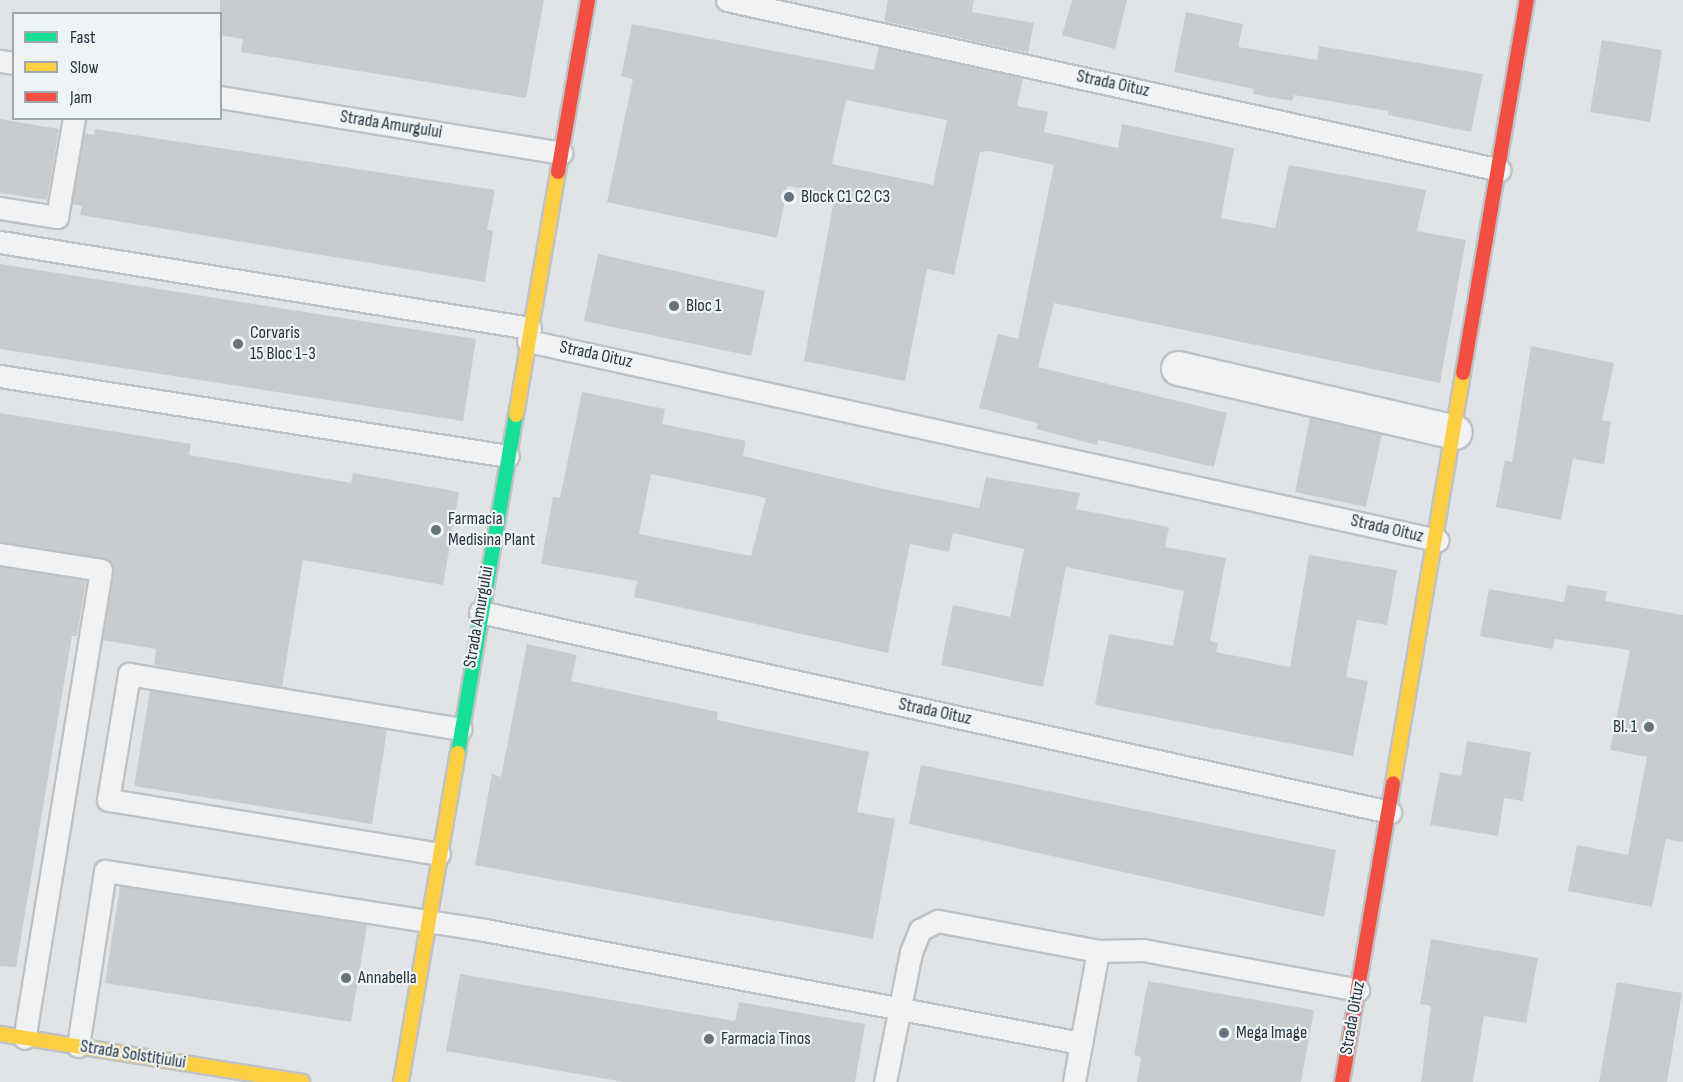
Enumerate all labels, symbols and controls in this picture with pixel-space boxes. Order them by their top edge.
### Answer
legend [12,12,222,120]
text: Fast [70,27,95,48]
text: Slow [70,57,99,78]
street label: Strada Oituz [1075,66,1151,102]
text: Jam [70,87,92,108]
street label: Strada Amurgului [338,106,444,144]
place label: Block C1 C2 C3 [801,186,890,208]
marker: Block C1 C2 C3 [782,190,796,204]
place label: Bloc 1 [686,295,721,317]
marker: Bloc 1 [667,299,681,313]
place label: Corvaris 15 Bloc 1-3 [250,323,316,366]
marker: Corvaris 15 Bloc 1-3 [231,337,245,351]
street label: Strada Oituz [558,337,634,373]
place label: Farmacia Medisina Plant [448,509,535,552]
street label: Strada Oituz [1349,510,1425,548]
marker: Farmacia Medisina Plant [429,523,443,537]
street label: Strada Amurgului [459,564,499,670]
street label: Strada Oituz [897,694,973,730]
place label: Bl. 1 [1613,716,1637,738]
marker: Bl. 1 [1642,720,1656,734]
place label: Annabella [358,967,417,989]
marker: Annabella [339,971,353,985]
street label: Strada Oituz [1336,980,1370,1056]
place label: Mega Image [1236,1022,1307,1044]
marker: Mega Image [1217,1026,1231,1040]
place label: Farmacia Tinos [721,1028,811,1050]
marker: Farmacia Tinos [702,1032,716,1046]
street label: Strada Solstițiului [79,1036,187,1074]

